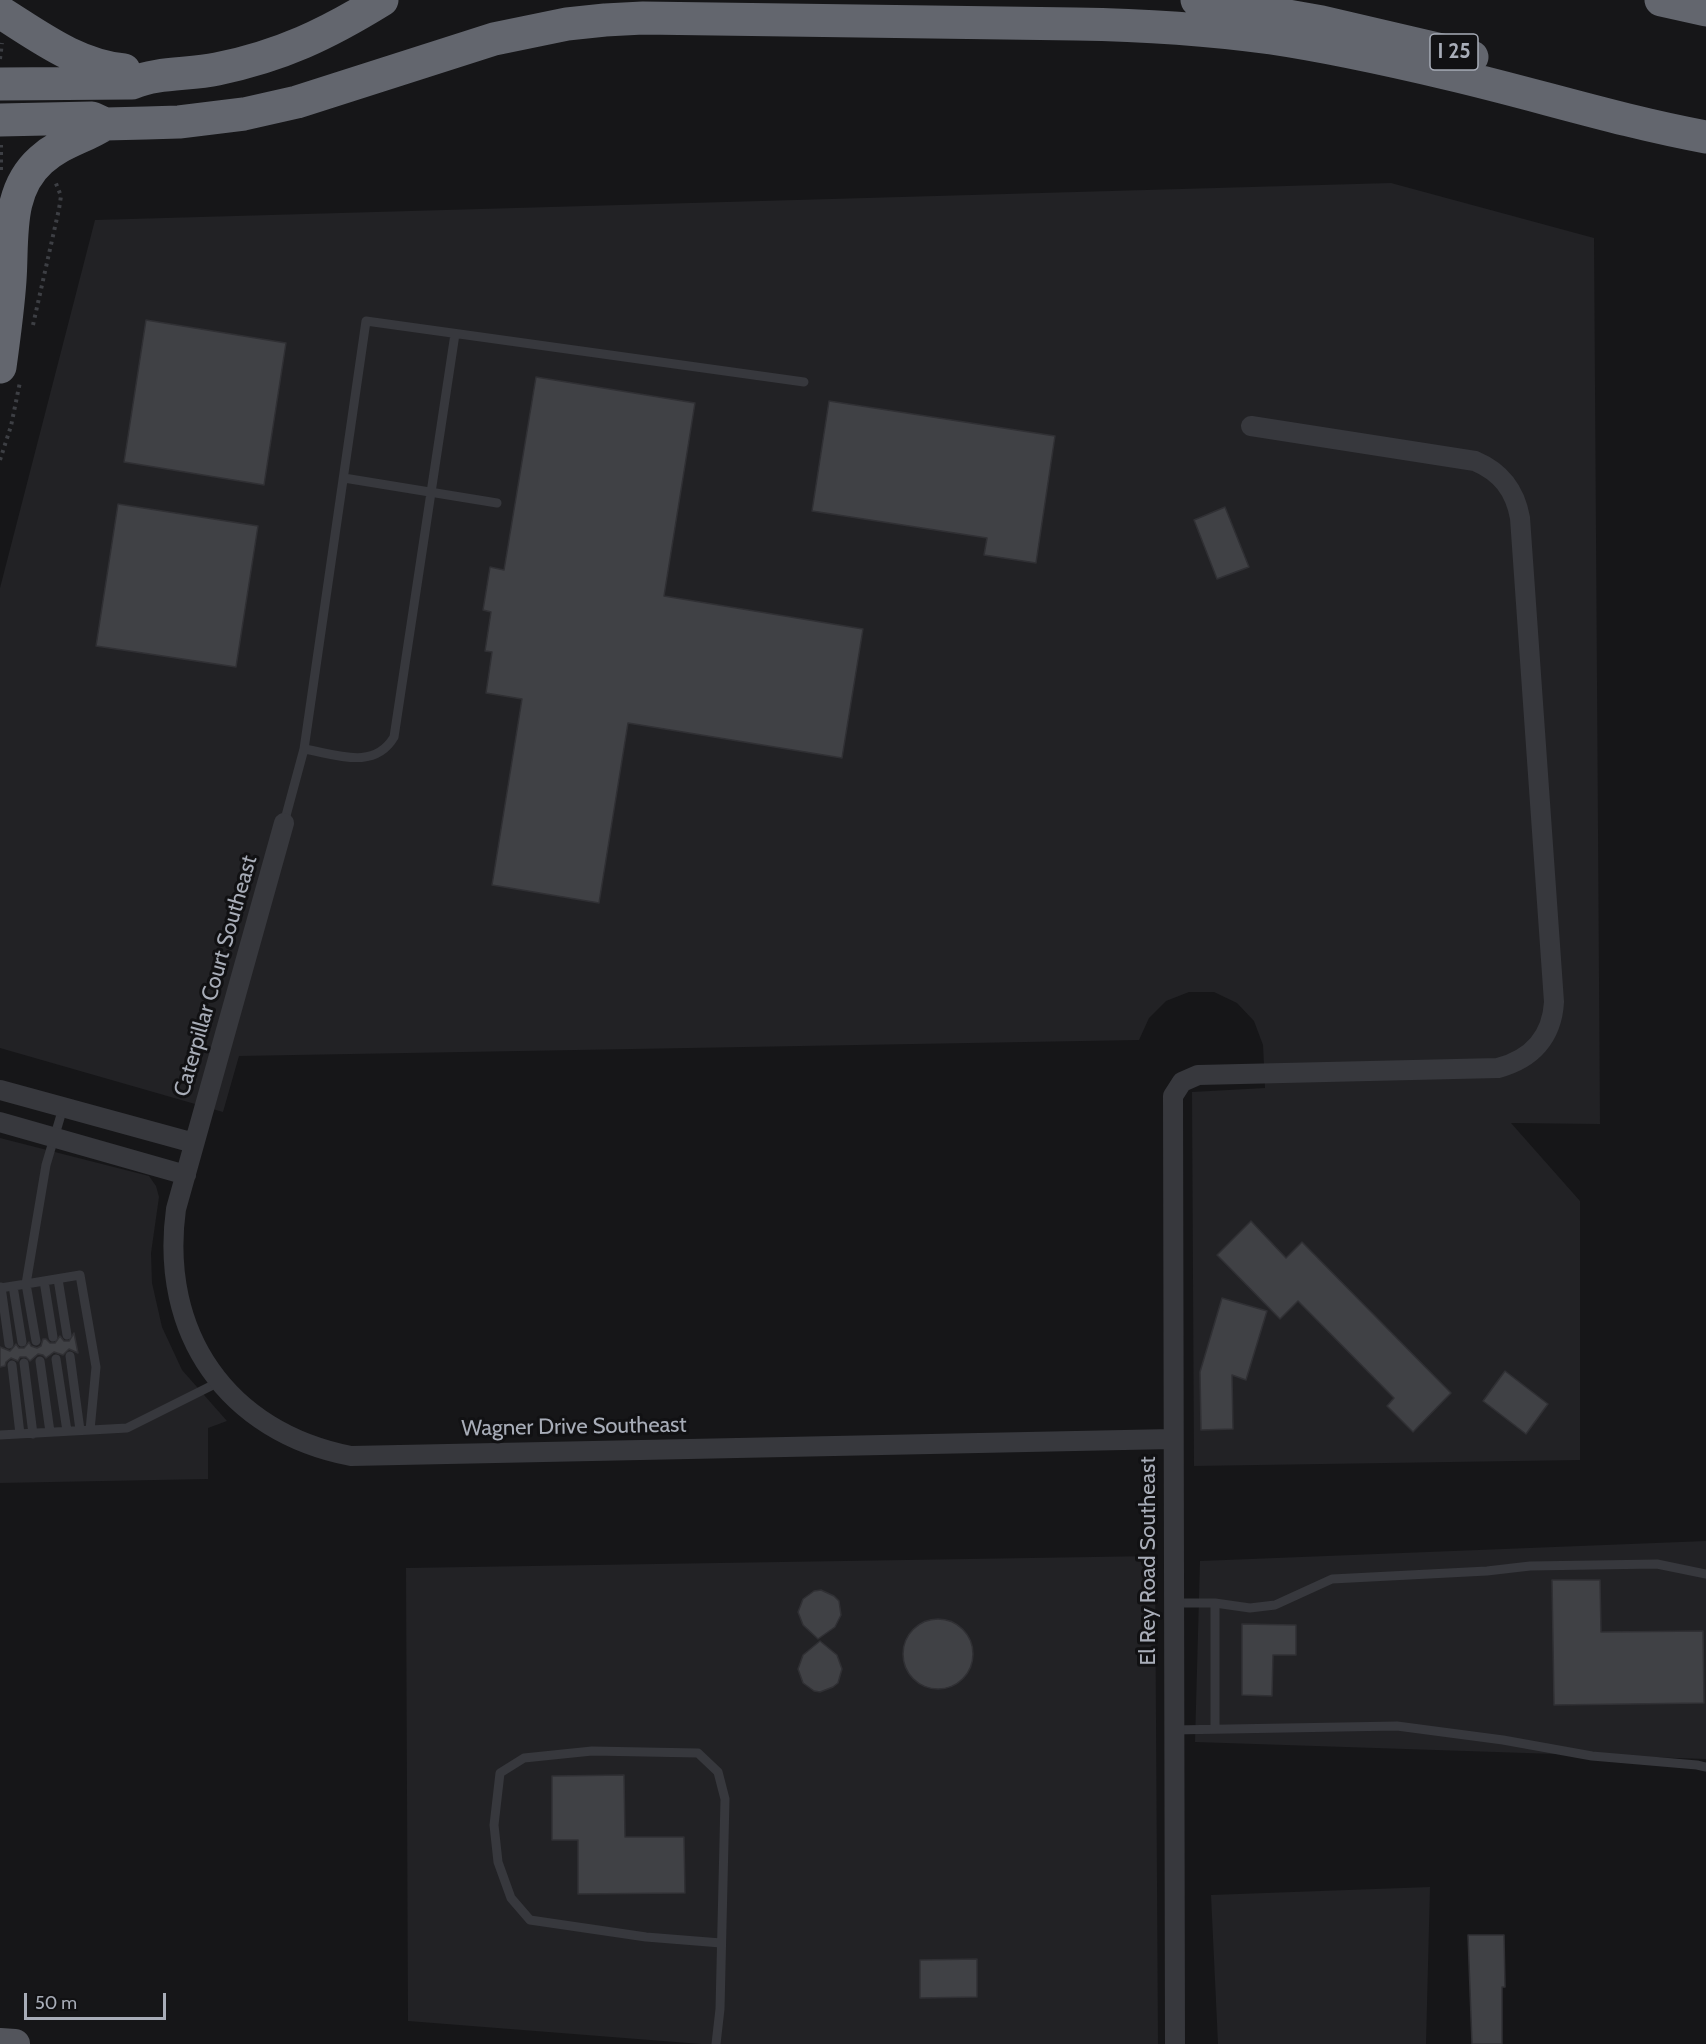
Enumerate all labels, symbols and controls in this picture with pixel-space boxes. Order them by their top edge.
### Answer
road number: I 25 [1430,34,1478,70]
street label: Caterpillar Court Southeast [169,852,263,1100]
street label: Wagner Drive Southeast [461,1412,687,1442]
street label: El Rey Road Southeast [1136,1456,1162,1666]
scale bar [27,1981,170,2019]
text: 50 m [35,1992,77,2014]

